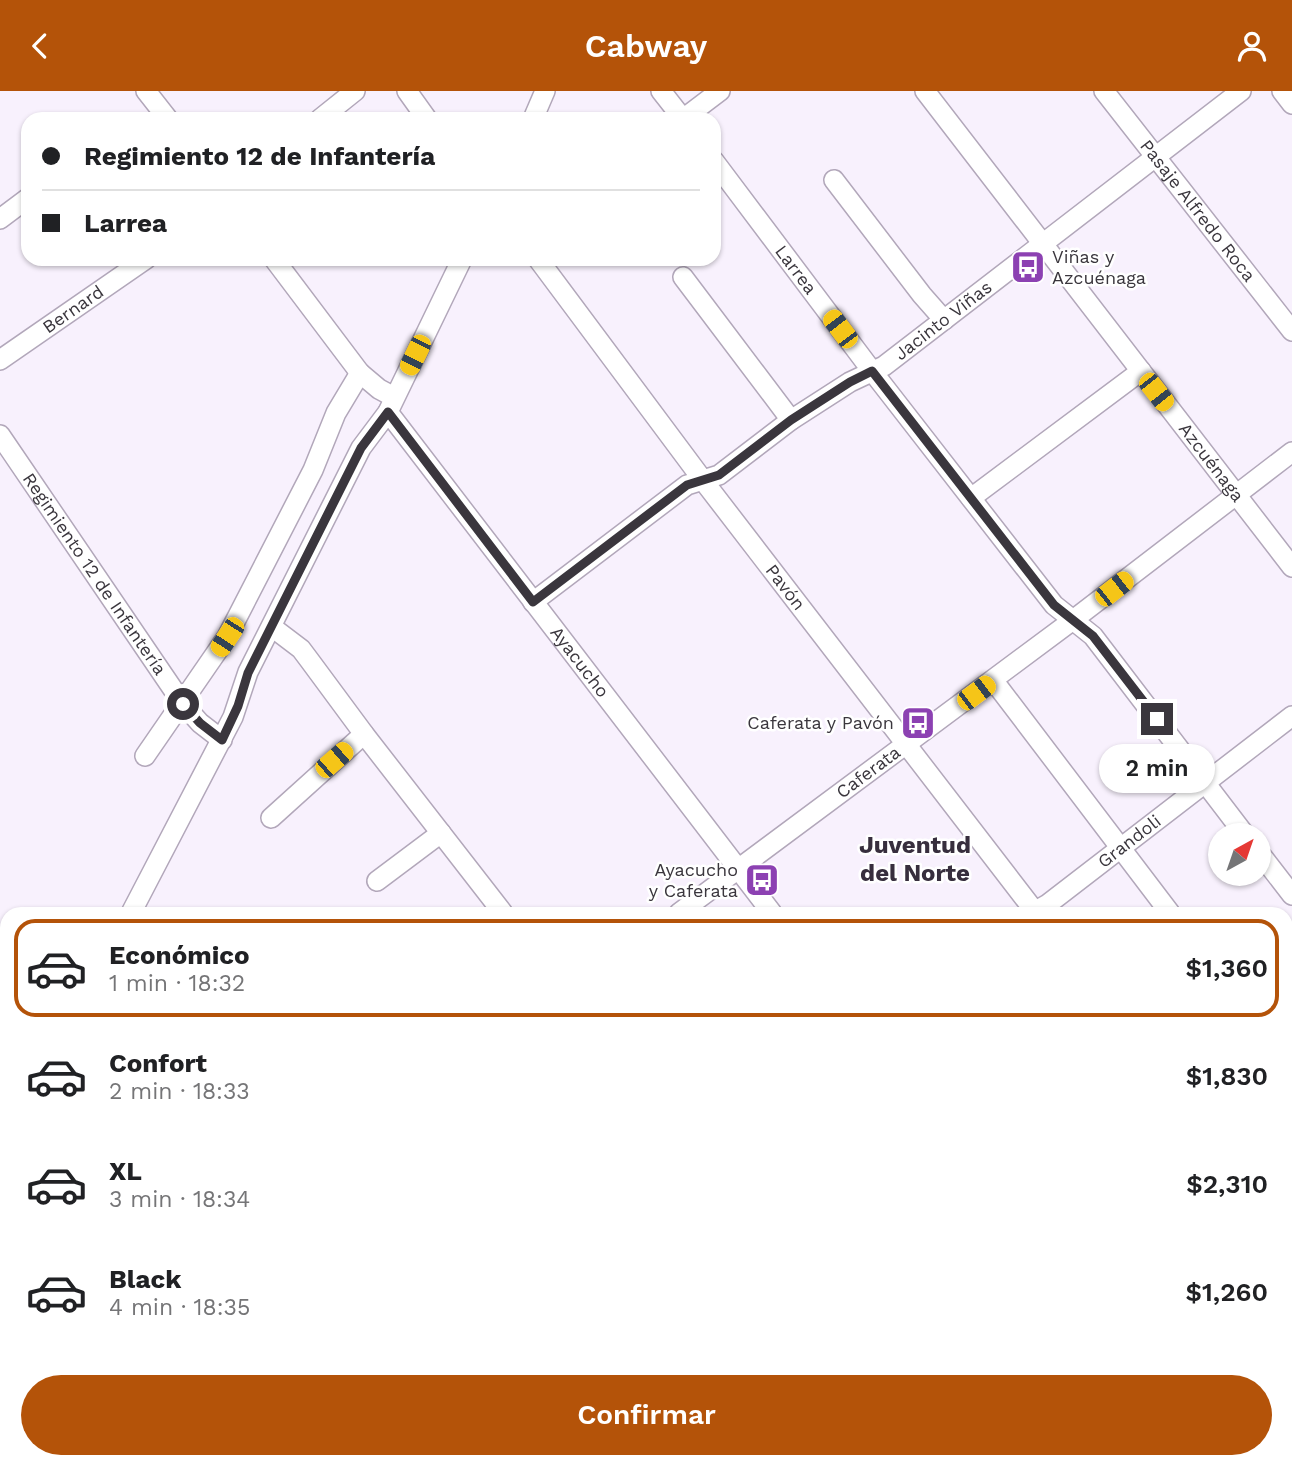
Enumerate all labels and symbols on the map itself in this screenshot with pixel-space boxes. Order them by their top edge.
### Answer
street label: Pasaje Alfredo Roca [1136,135,1260,285]
street label: Larrea [771,241,821,298]
place label: Viñas y Azcuénaga [1052,246,1146,288]
bus stop icon: Viñas y Azcuénaga [1009,248,1047,286]
street label: Jacinto Viñas [890,276,996,364]
street label: Bernard [38,281,107,337]
car [819,306,862,352]
car [397,332,434,378]
car [1135,369,1178,415]
street label: Azcuénaga [1175,418,1249,506]
street label: Regimiento 12 de Infantería [19,469,171,679]
street label: Pavón [761,560,810,614]
car [1091,568,1138,610]
car [207,614,248,660]
street label: Ayacucho [546,622,614,701]
car [953,672,1000,714]
route start [167,688,199,720]
route end [1141,703,1173,735]
bus stop icon: Caferata y Pavón [899,704,937,742]
place label: Caferata y Pavón [747,712,894,733]
car [312,738,357,782]
street label: Caferata [832,741,904,802]
callout: 2 min [1099,743,1215,793]
street label: Grandoli [1093,810,1165,872]
north arrow [1208,823,1270,885]
district label: Juventud del Norte [859,831,971,887]
place label: Ayacucho y Caferata [649,859,738,901]
bus stop icon: Ayacucho y Caferata [743,861,781,899]

